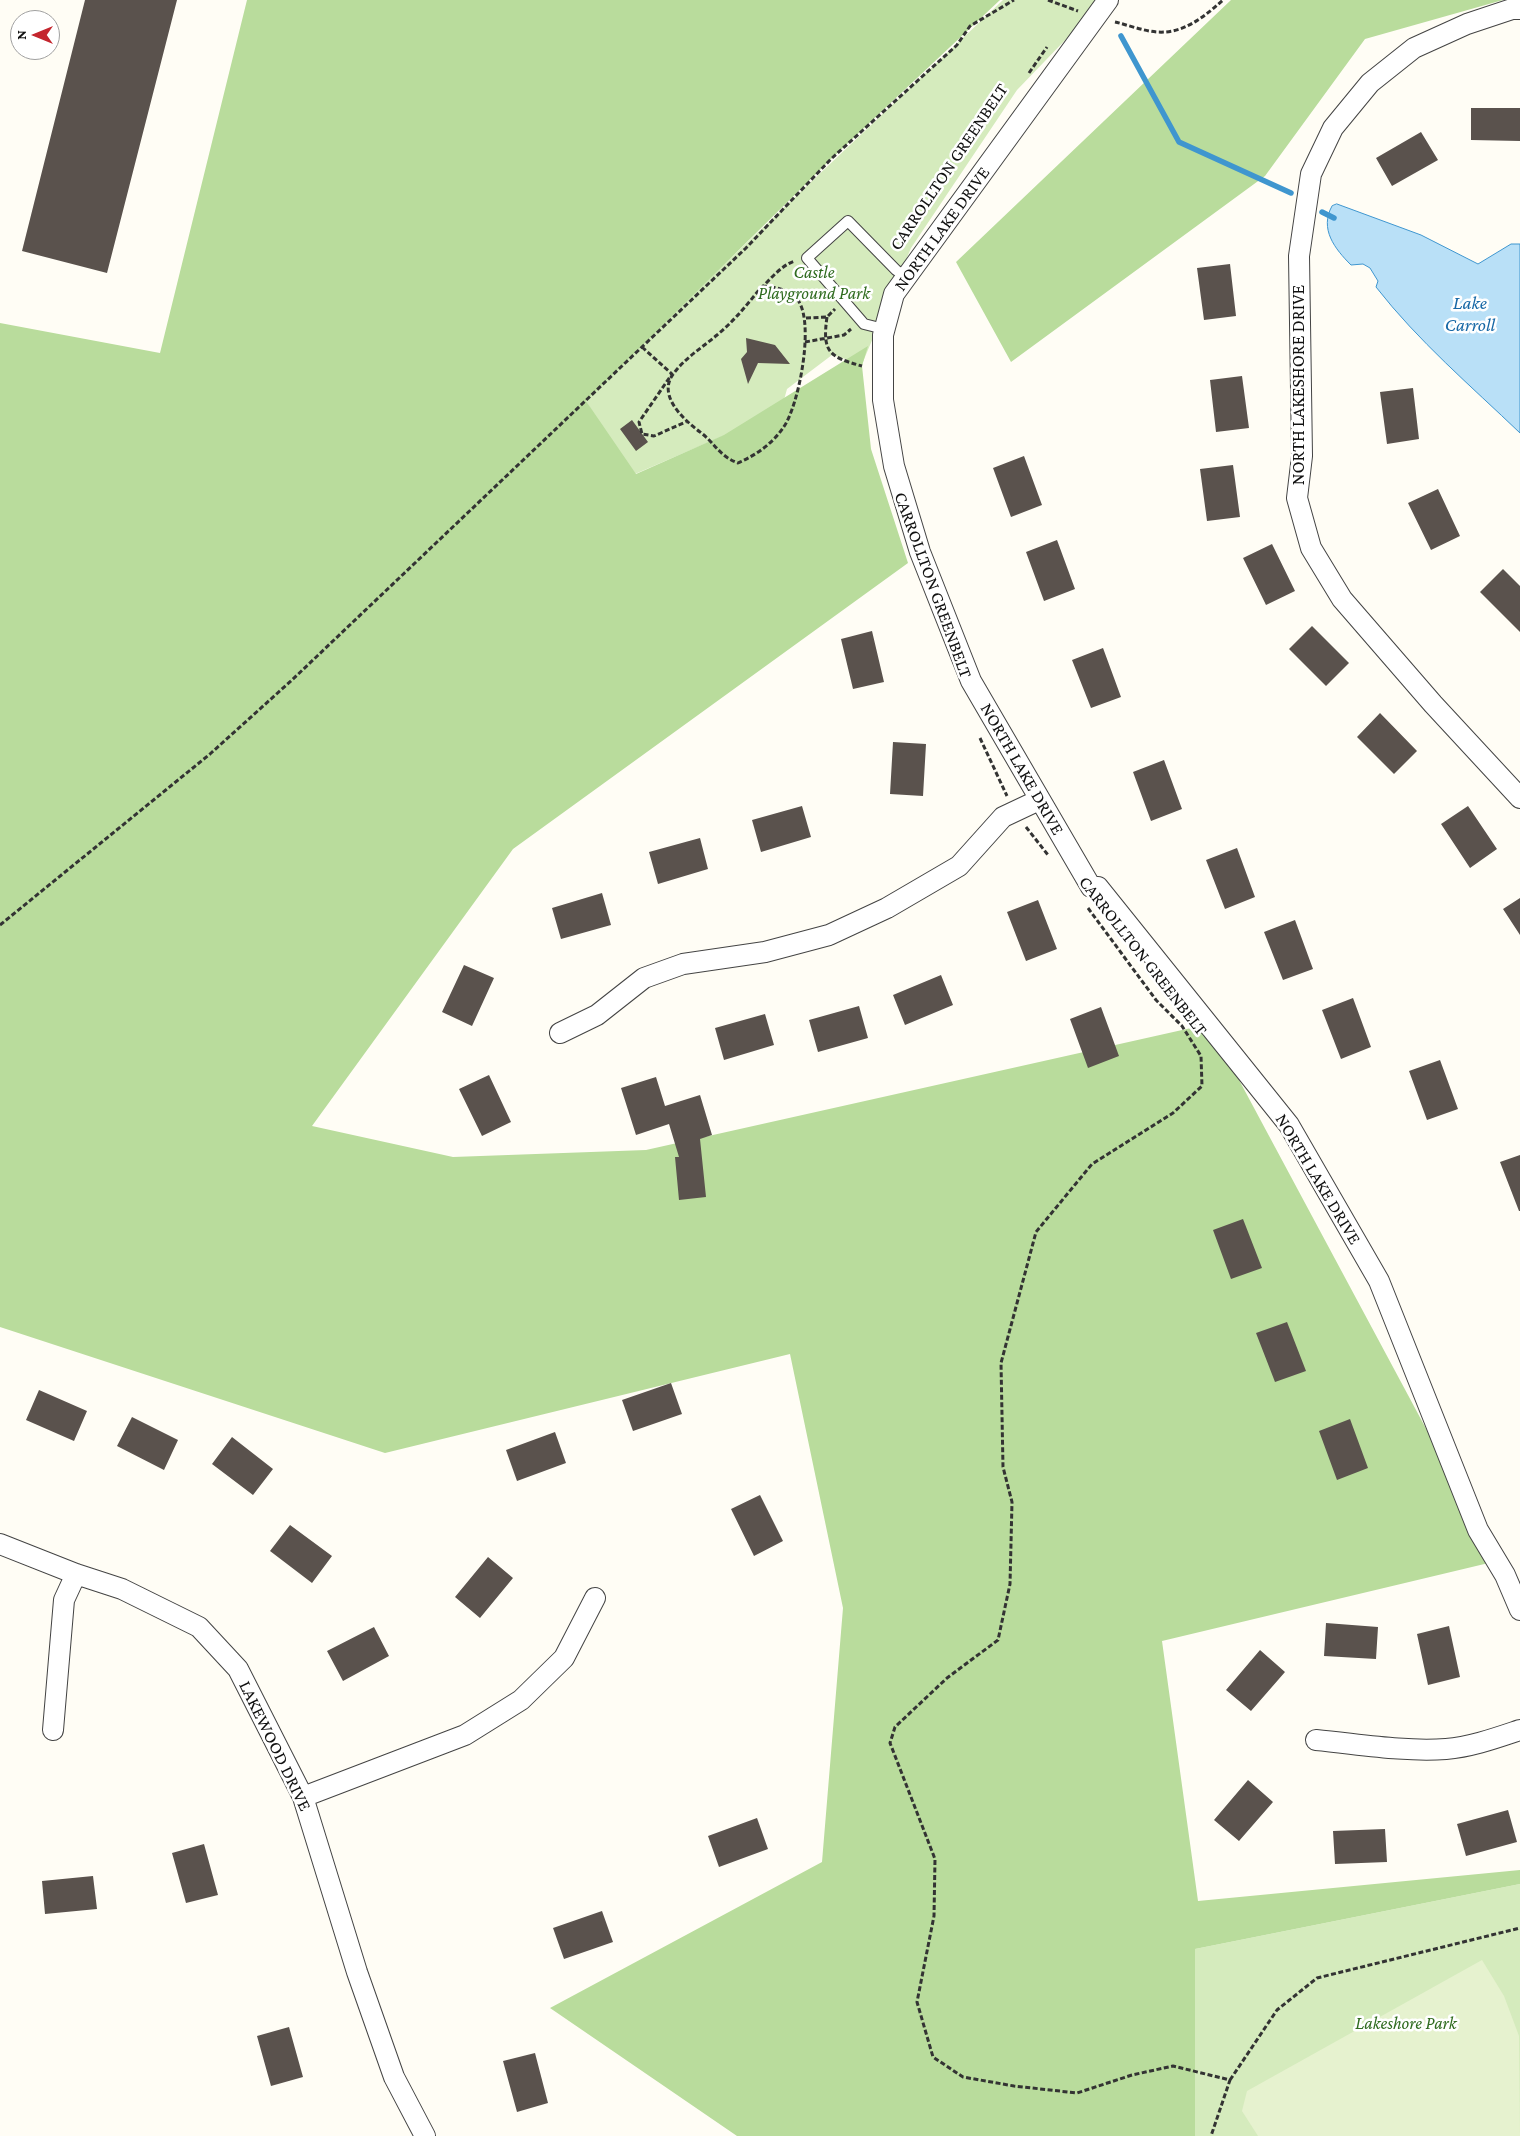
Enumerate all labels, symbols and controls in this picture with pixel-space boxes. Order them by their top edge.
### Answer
north arrow [10,10,60,60]
text: N [13,30,29,40]
street label: CARROLLTON GREENBELT [885,80,1013,254]
street label: NORTH LAKE DRIVE [890,163,994,295]
park label: Castle Playground Park [758,261,870,304]
street label: NORTH LAKESHORE DRIVE [1287,285,1309,485]
water label: Lake Carroll [1445,292,1495,336]
street label: CARROLLTON GREENBELT [889,489,977,681]
street label: NORTH LAKE DRIVE [975,699,1069,839]
street label: CARROLLTON GREENBELT [1074,872,1212,1040]
street label: NORTH LAKE DRIVE [1270,1110,1366,1248]
street label: LAKEWOOD DRIVE [234,1677,316,1815]
park label: Lakeshore Park [1355,2012,1457,2034]

